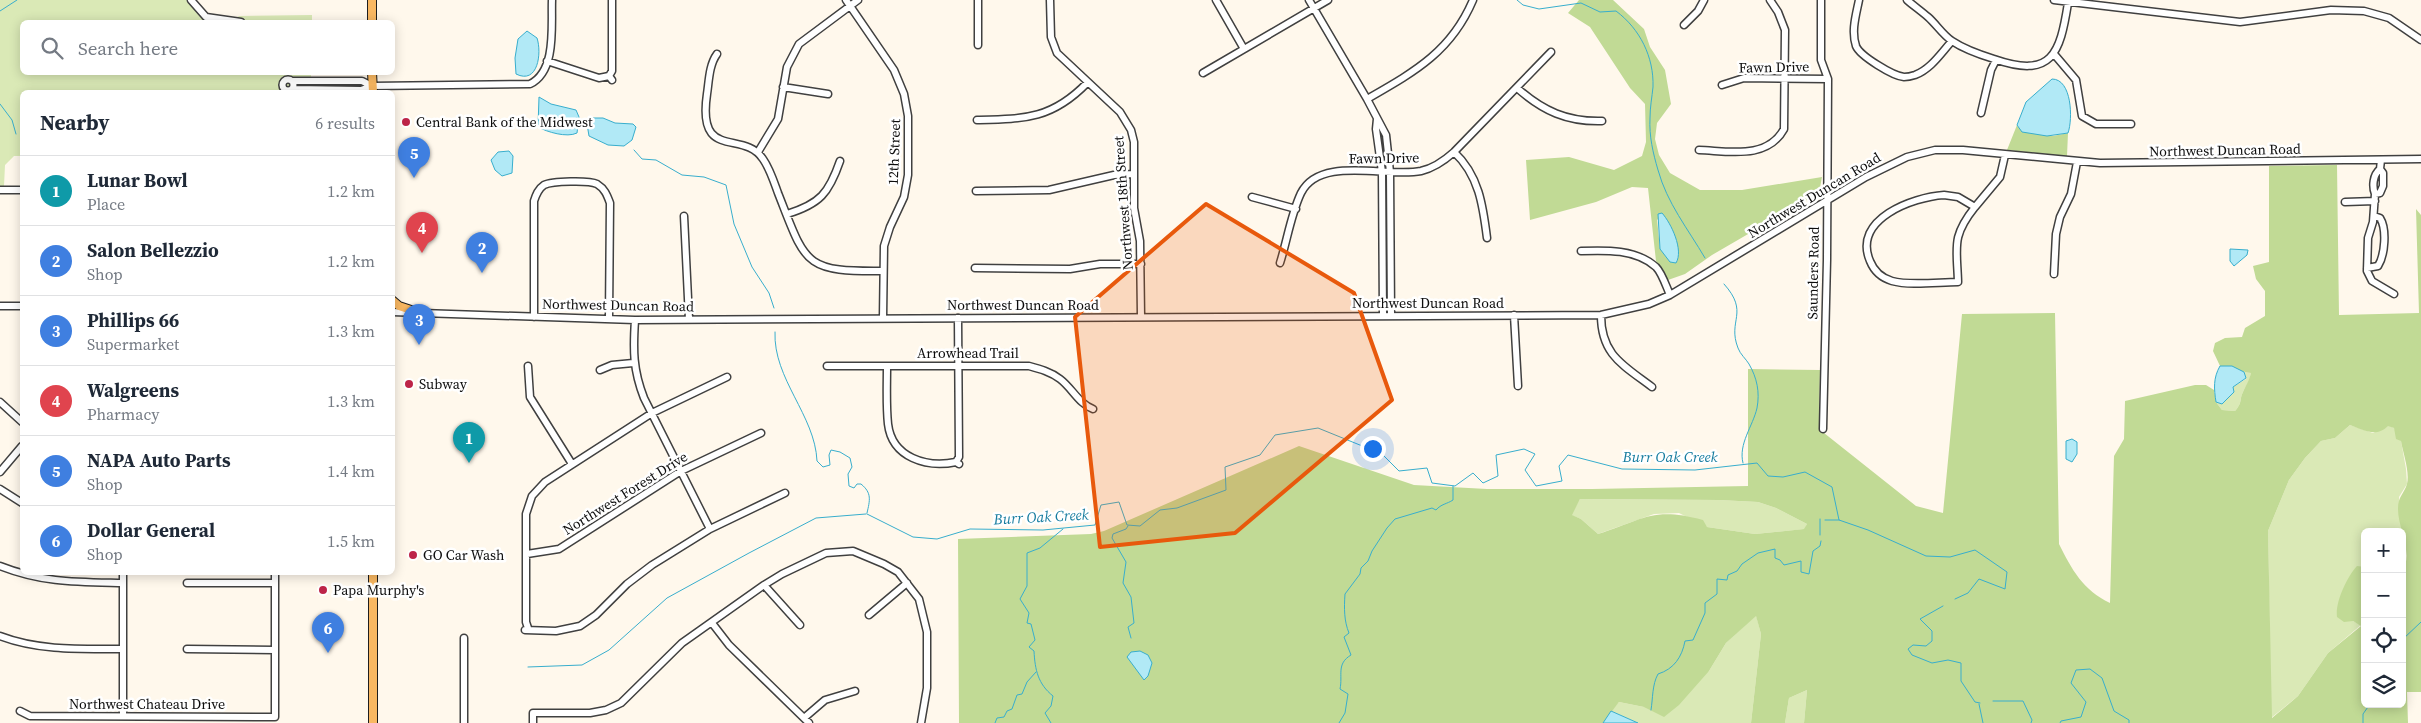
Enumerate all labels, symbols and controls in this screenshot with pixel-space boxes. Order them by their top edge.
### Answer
search box [20,20,395,75]
icon: search [38,34,66,62]
text: Search here [78,35,178,61]
street label: Fawn Drive [1739,56,1809,78]
text: Nearby [40,108,110,137]
text: 6 results [315,112,375,134]
place label: Central Bank of the Midwest [416,112,593,132]
marker: Central Bank of the Midwest [400,116,412,128]
street label: 12th Street [883,118,905,186]
street label: Northwest 18th Street [1108,135,1138,271]
pin: 5 [398,137,430,178]
street label: Northwest Duncan Road [2149,139,2301,161]
street label: Fawn Drive [1349,147,1419,169]
street label: Northwest Duncan Road [1744,147,1884,243]
text: Lunar Bowl [87,167,188,193]
text: 1 [52,180,60,202]
text: 1.2 km [327,180,375,202]
text: Place [87,193,125,215]
pin: 4 [406,212,438,253]
street label: Saunders Road [1802,226,1824,320]
pin: 2 [466,232,498,273]
text: Salon Bellezzio [87,237,219,263]
text: 2 [52,250,60,272]
text: 1.2 km [327,250,375,272]
text: Shop [87,263,123,285]
street label: Northwest Duncan Road [1352,293,1504,313]
street label: Northwest Duncan Road [542,294,694,316]
street label: Northwest Duncan Road [947,295,1099,315]
pin: 3 [403,304,435,345]
text: Phillips 66 [87,307,179,333]
text: 3 [52,320,60,342]
text: 1.3 km [327,320,375,342]
text: Supermarket [87,333,179,355]
street label: Arrowhead Trail [917,343,1019,363]
place label: Subway [419,374,468,394]
text: Walgreens [87,377,179,403]
marker: Subway [403,378,415,390]
text: 4 [52,390,60,412]
text: 1.3 km [327,390,375,412]
text: Pharmacy [87,403,159,425]
pin: 1 [453,422,485,463]
your location [1360,436,1386,462]
street label: Northwest Forest Drive [559,446,691,540]
water label: Burr Oak Creek [1621,446,1719,467]
text: NAPA Auto Parts [87,447,231,473]
text: 5 [52,460,60,482]
text: 1.4 km [327,460,375,482]
text: Shop [87,473,123,495]
water label: Burr Oak Creek [992,503,1090,530]
text: Dollar General [87,517,215,543]
map controls [2361,528,2406,708]
button: + [2361,528,2406,573]
text: 6 [52,530,60,552]
text: 1.5 km [327,530,375,552]
text: Shop [87,543,123,565]
place label: GO Car Wash [423,545,504,565]
marker: GO Car Wash [407,549,419,561]
button: − [2361,573,2406,618]
place label: Papa Murphy's [333,580,424,600]
marker: Papa Murphy's [317,584,329,596]
pin: 6 [312,612,344,653]
button: locate [2361,618,2406,663]
button: layers [2361,663,2406,708]
street label: Northwest Chateau Drive [69,694,225,714]

